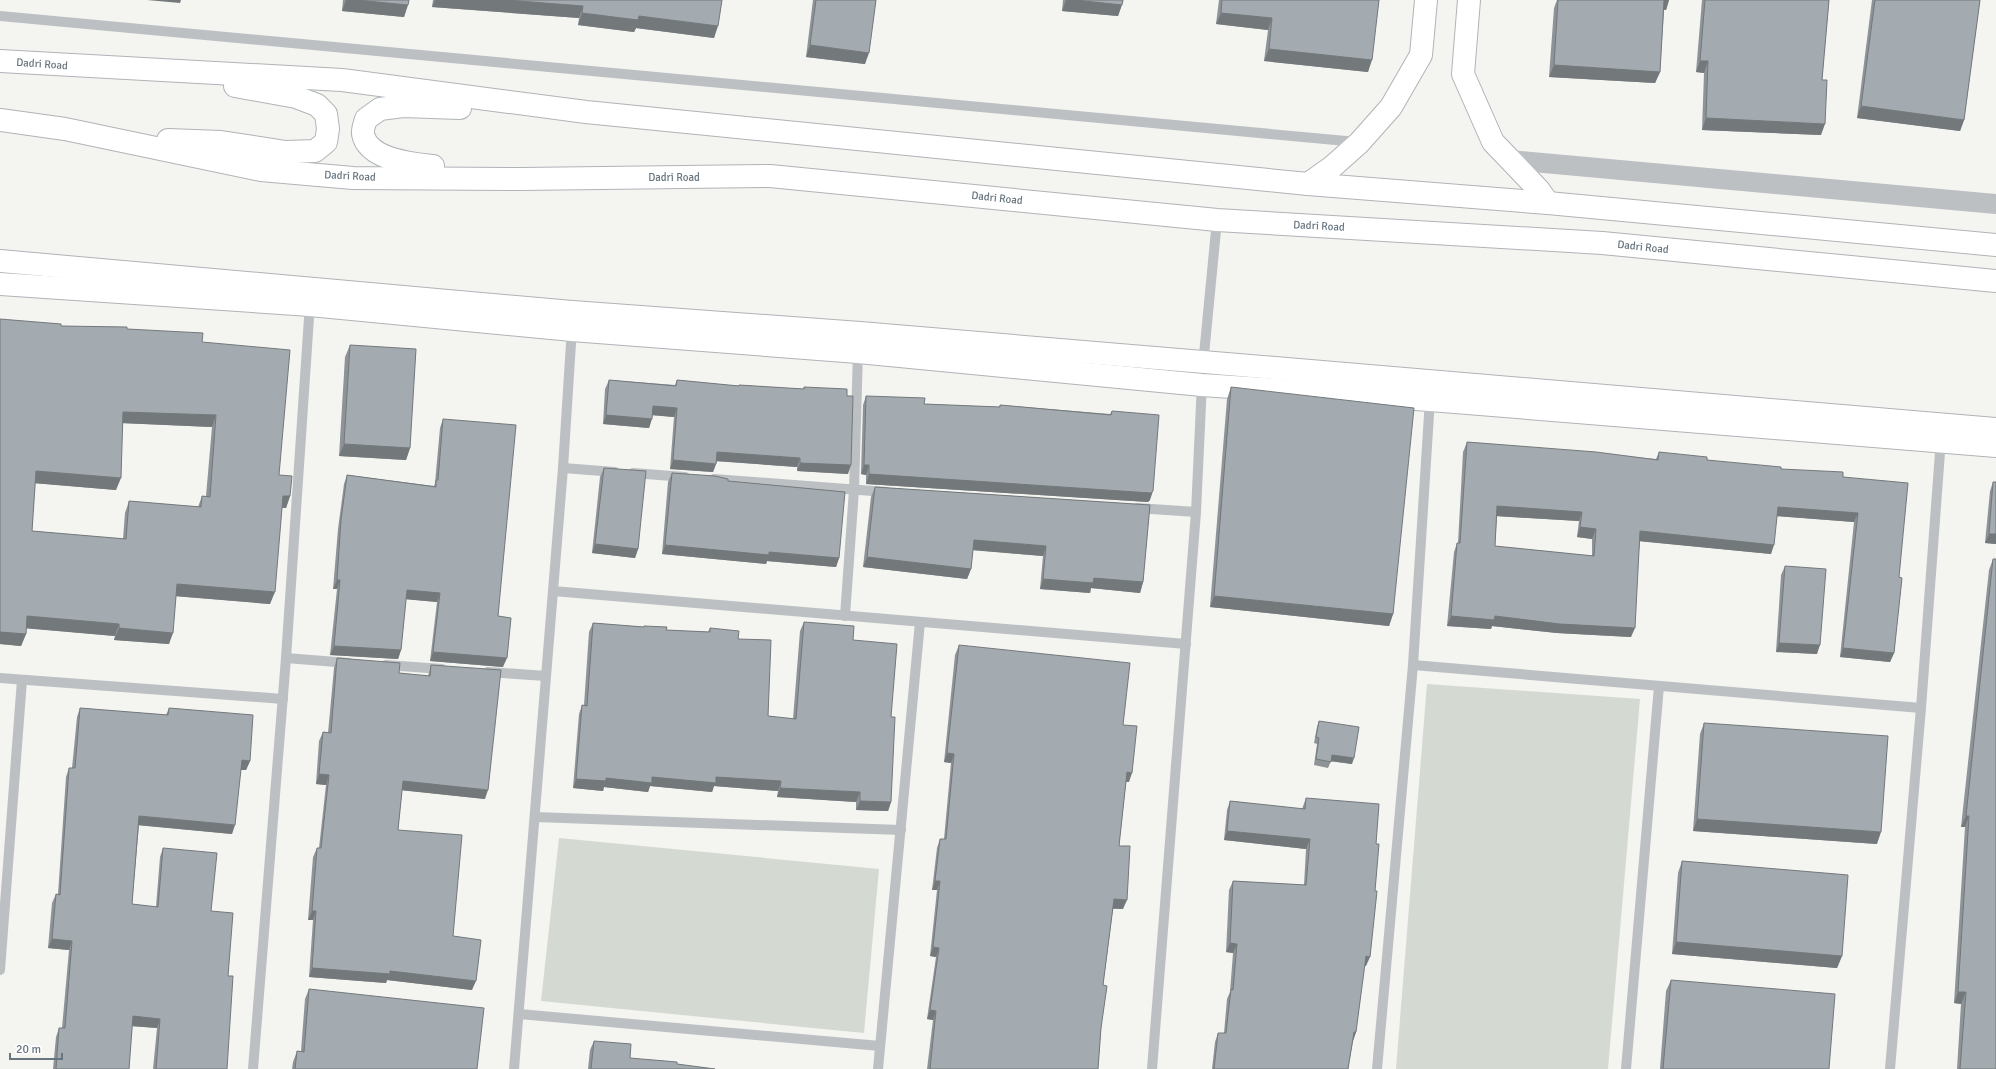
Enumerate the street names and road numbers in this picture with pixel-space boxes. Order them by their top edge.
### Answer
street label: Dadri Road [16,56,68,72]
street label: Dadri Road [324,168,376,184]
street label: Dadri Road [648,171,700,184]
street label: Dadri Road [971,189,1023,207]
street label: Dadri Road [1293,218,1345,234]
street label: Dadri Road [1617,238,1669,256]

